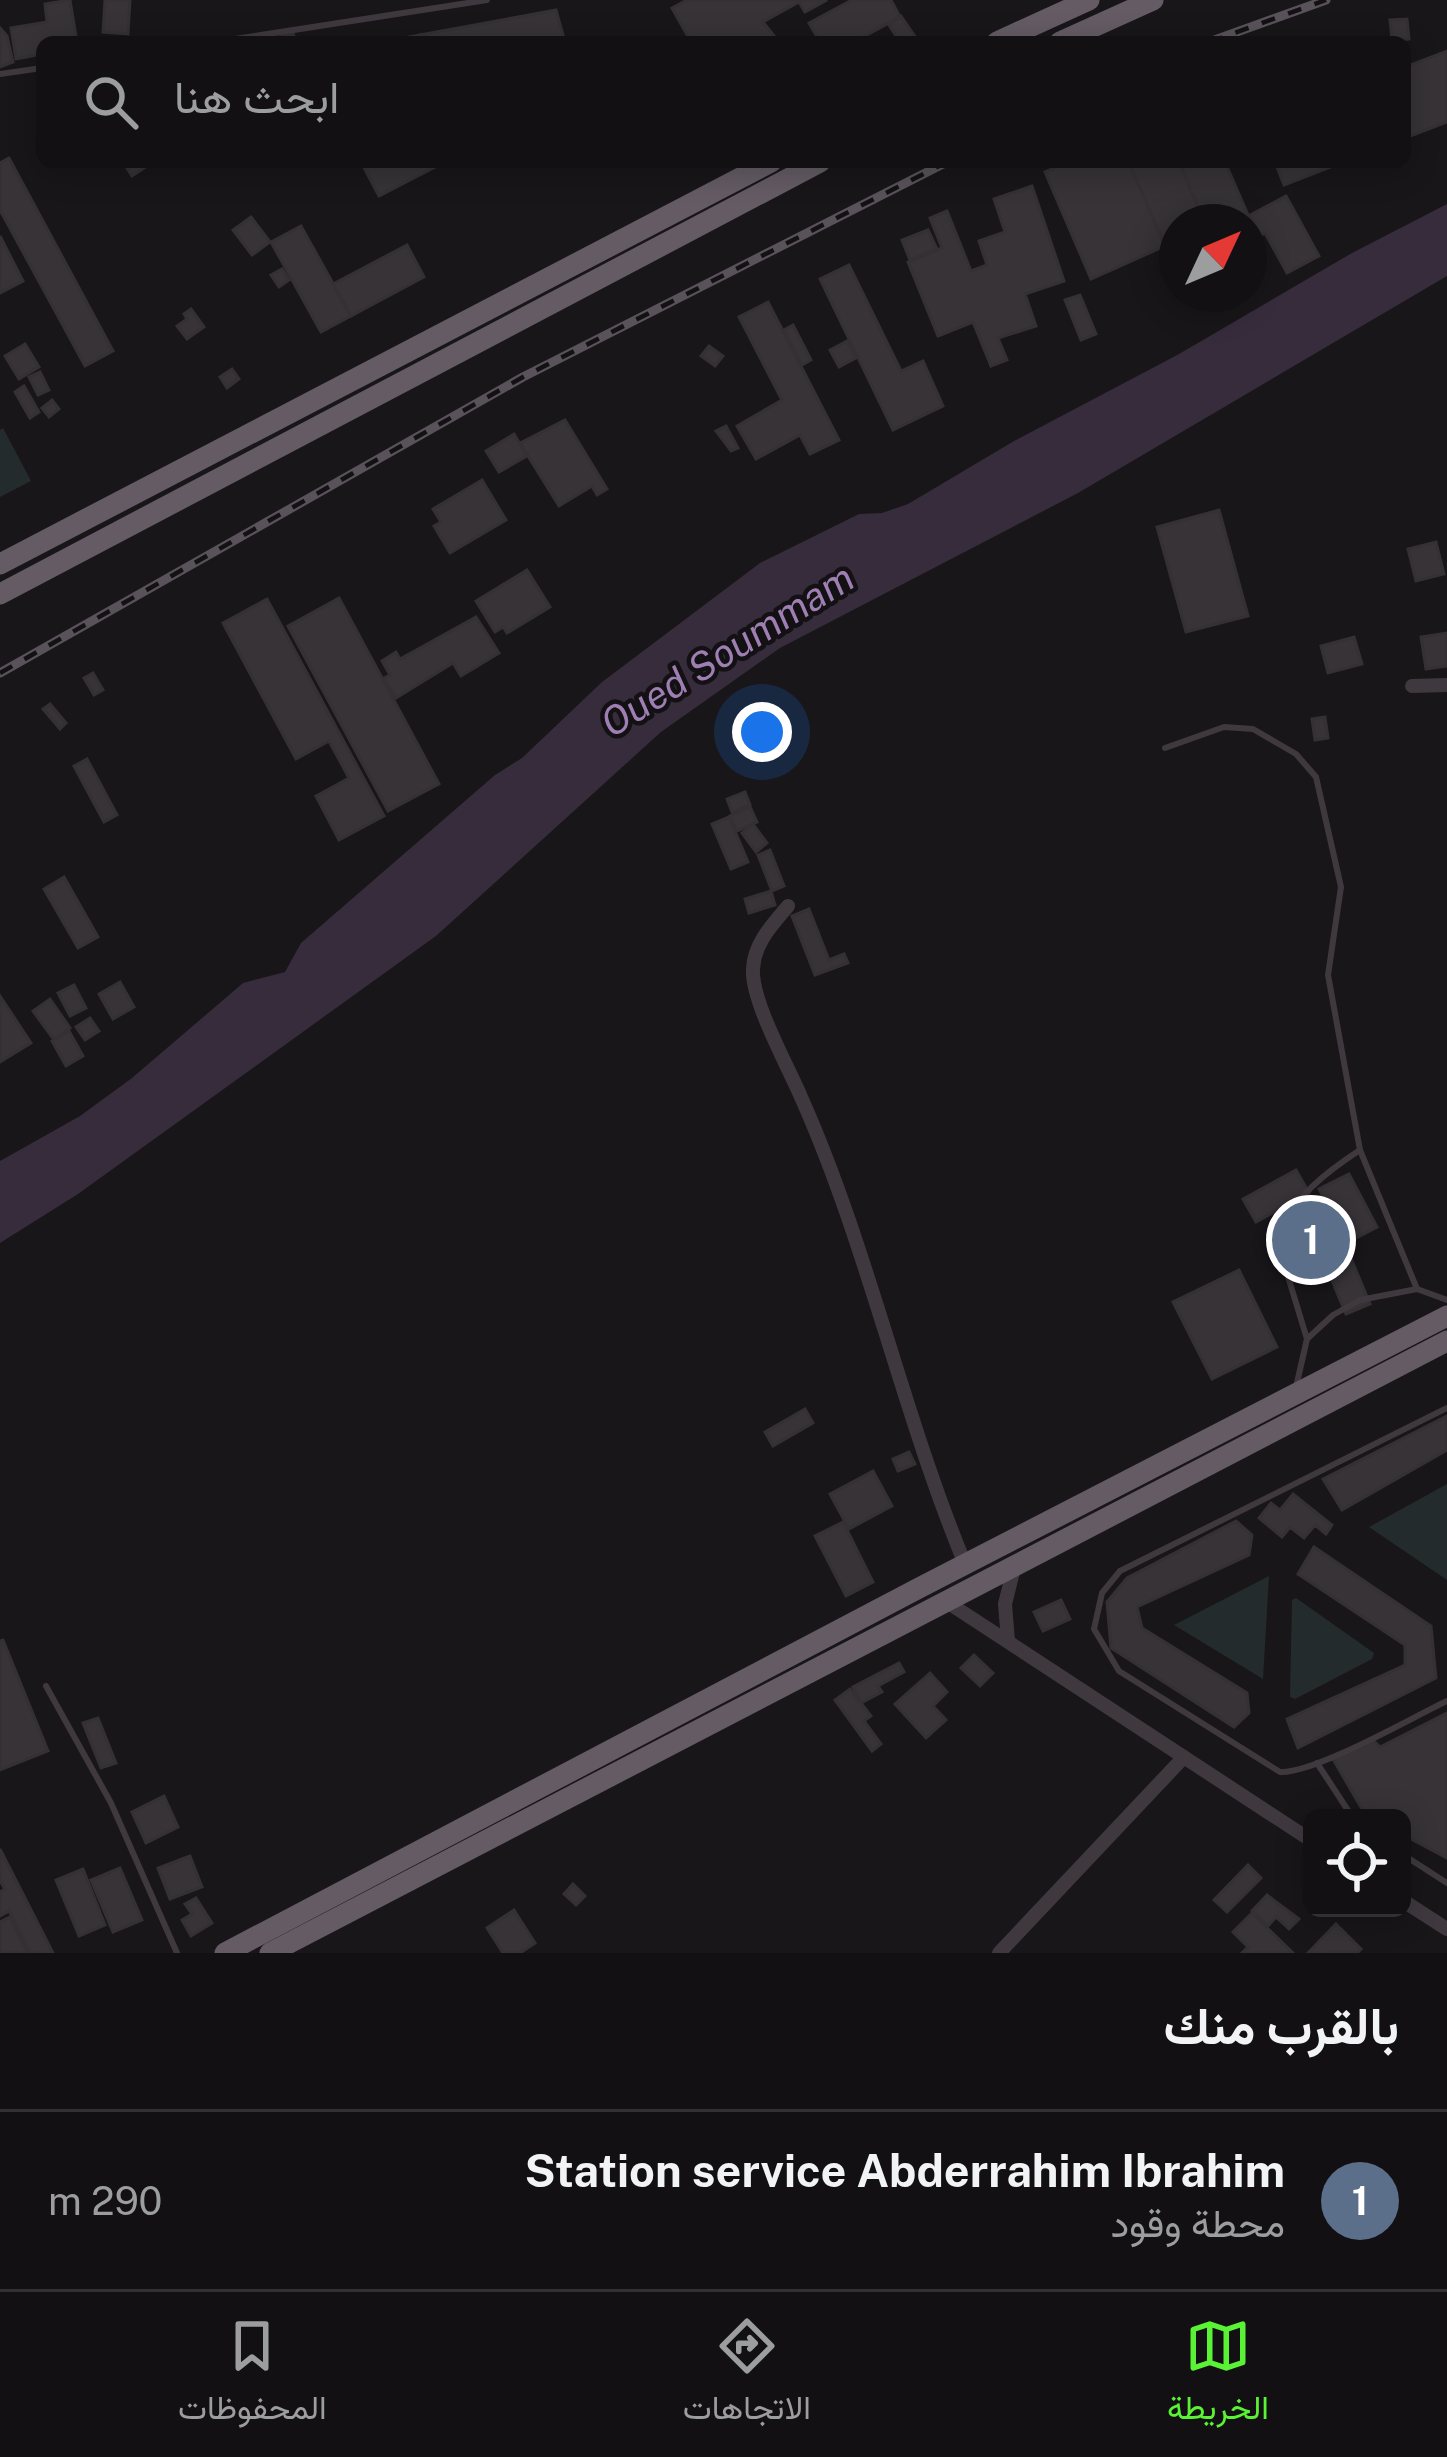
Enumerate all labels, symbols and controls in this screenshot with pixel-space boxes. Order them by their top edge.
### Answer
search box [36,36,1411,168]
icon: search [78,69,144,135]
text: ابحث هنا [174,70,339,123]
north arrow [1159,204,1267,312]
water label: Oued Soummam [592,554,862,746]
your location [732,702,792,762]
pin: 1 [1272,1195,1350,1285]
map controls [1303,1809,1411,1917]
button: locate [1303,1809,1411,1917]
text: بالقرب منك [1164,1996,1399,2055]
text: Station service Abderrahim Ibrahim [524,2144,1285,2197]
text: 290 m [48,2178,162,2224]
text: 1 [1352,2178,1368,2224]
text: محطة وقود [1110,2200,1285,2246]
tab: المحفوظات [178,2313,327,2437]
tab: الاتجاهات [683,2313,811,2437]
tab: الخريطة [1167,2313,1269,2437]

